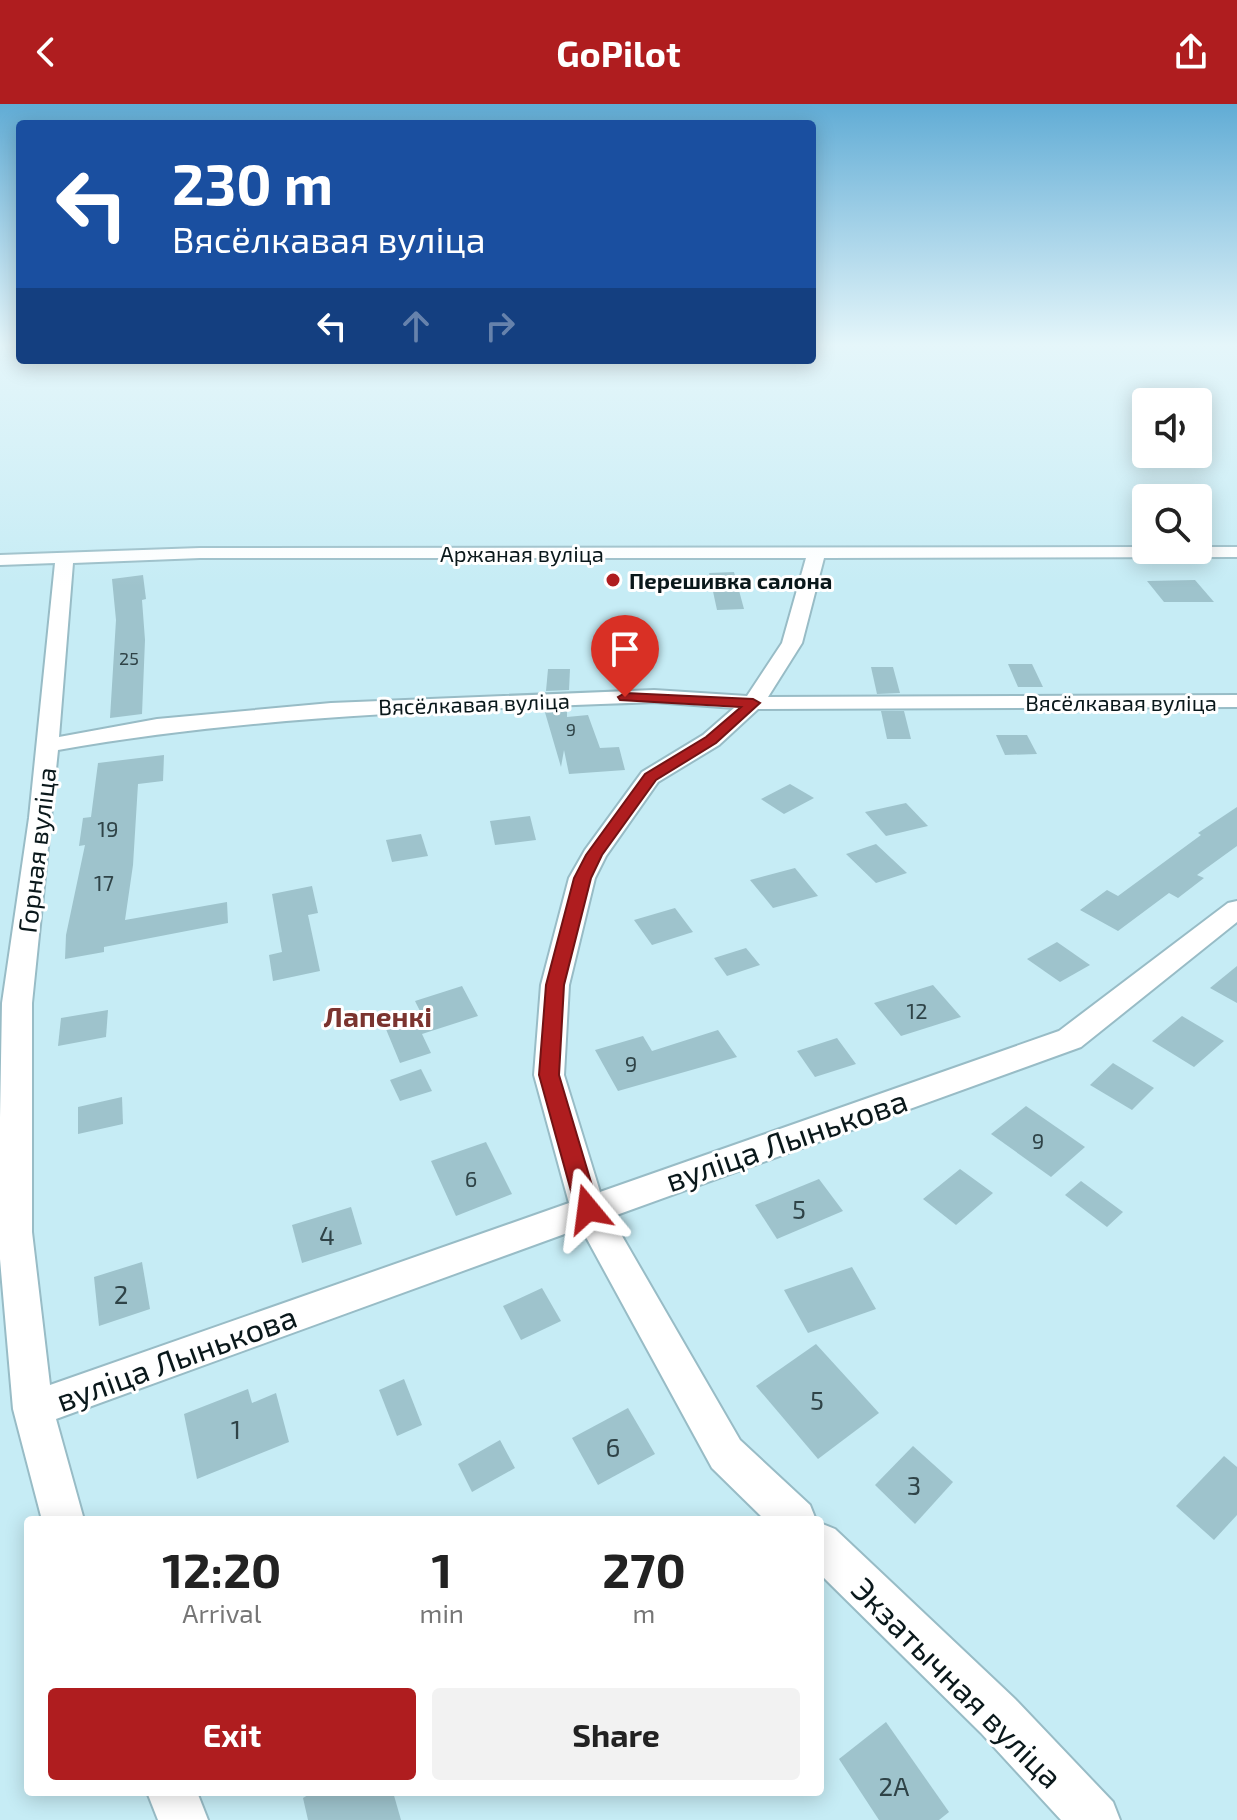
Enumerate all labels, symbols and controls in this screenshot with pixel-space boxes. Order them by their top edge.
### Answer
icon: back [24,30,68,74]
icon: share [1169,30,1213,74]
text: GoPilot [556,31,681,74]
text: 230 m [172,149,333,216]
icon: left [40,152,144,256]
text: Вясёлкавая вуліца [172,217,486,260]
icon: left [310,304,354,348]
icon: ahead [394,304,438,348]
icon: right [478,304,522,348]
map controls [1132,388,1212,564]
button: sound [1132,388,1212,468]
button: search [1132,484,1212,564]
street label: Аржаная вуліца [440,540,604,567]
place label: Перешивка салона [629,567,832,593]
marker: Перешивка салона [604,571,622,589]
pin [591,615,659,697]
icon: arrive [603,627,647,671]
house number: 25 [119,647,139,669]
street label: Вясёлкавая вуліца [378,687,570,720]
street label: Вясёлкавая вуліца [1025,689,1217,716]
house number: 9 [566,718,576,740]
street label: Горная вуліца [10,765,63,935]
house number: 19 [97,815,119,841]
house number: 17 [94,869,114,895]
house number: 12 [906,997,928,1023]
district label: Лапенкі [324,999,432,1033]
house number: 9 [625,1050,637,1076]
street label: вуліца Лынькова [660,1080,912,1199]
house number: 9 [1032,1127,1044,1153]
house number: 6 [465,1165,477,1191]
position arrow [546,1167,630,1251]
house number: 5 [792,1193,806,1224]
house number: 4 [319,1219,335,1250]
house number: 2 [114,1278,128,1309]
street label: вуліца Лынькова [51,1296,302,1419]
house number: 5 [810,1384,824,1415]
house number: 1 [231,1413,241,1444]
house number: 6 [606,1431,620,1462]
house number: 3 [907,1469,921,1500]
text: 12:20 [162,1540,281,1598]
text: 1 [431,1540,452,1598]
text: 270 [602,1540,686,1598]
street label: Экзатычная вуліца [844,1569,1071,1796]
text: Arrival [182,1597,261,1628]
text: min [420,1597,464,1628]
text: m [633,1597,655,1628]
button: Exit [48,1688,416,1780]
button: Share [432,1688,800,1780]
house number: 2А [879,1770,909,1801]

